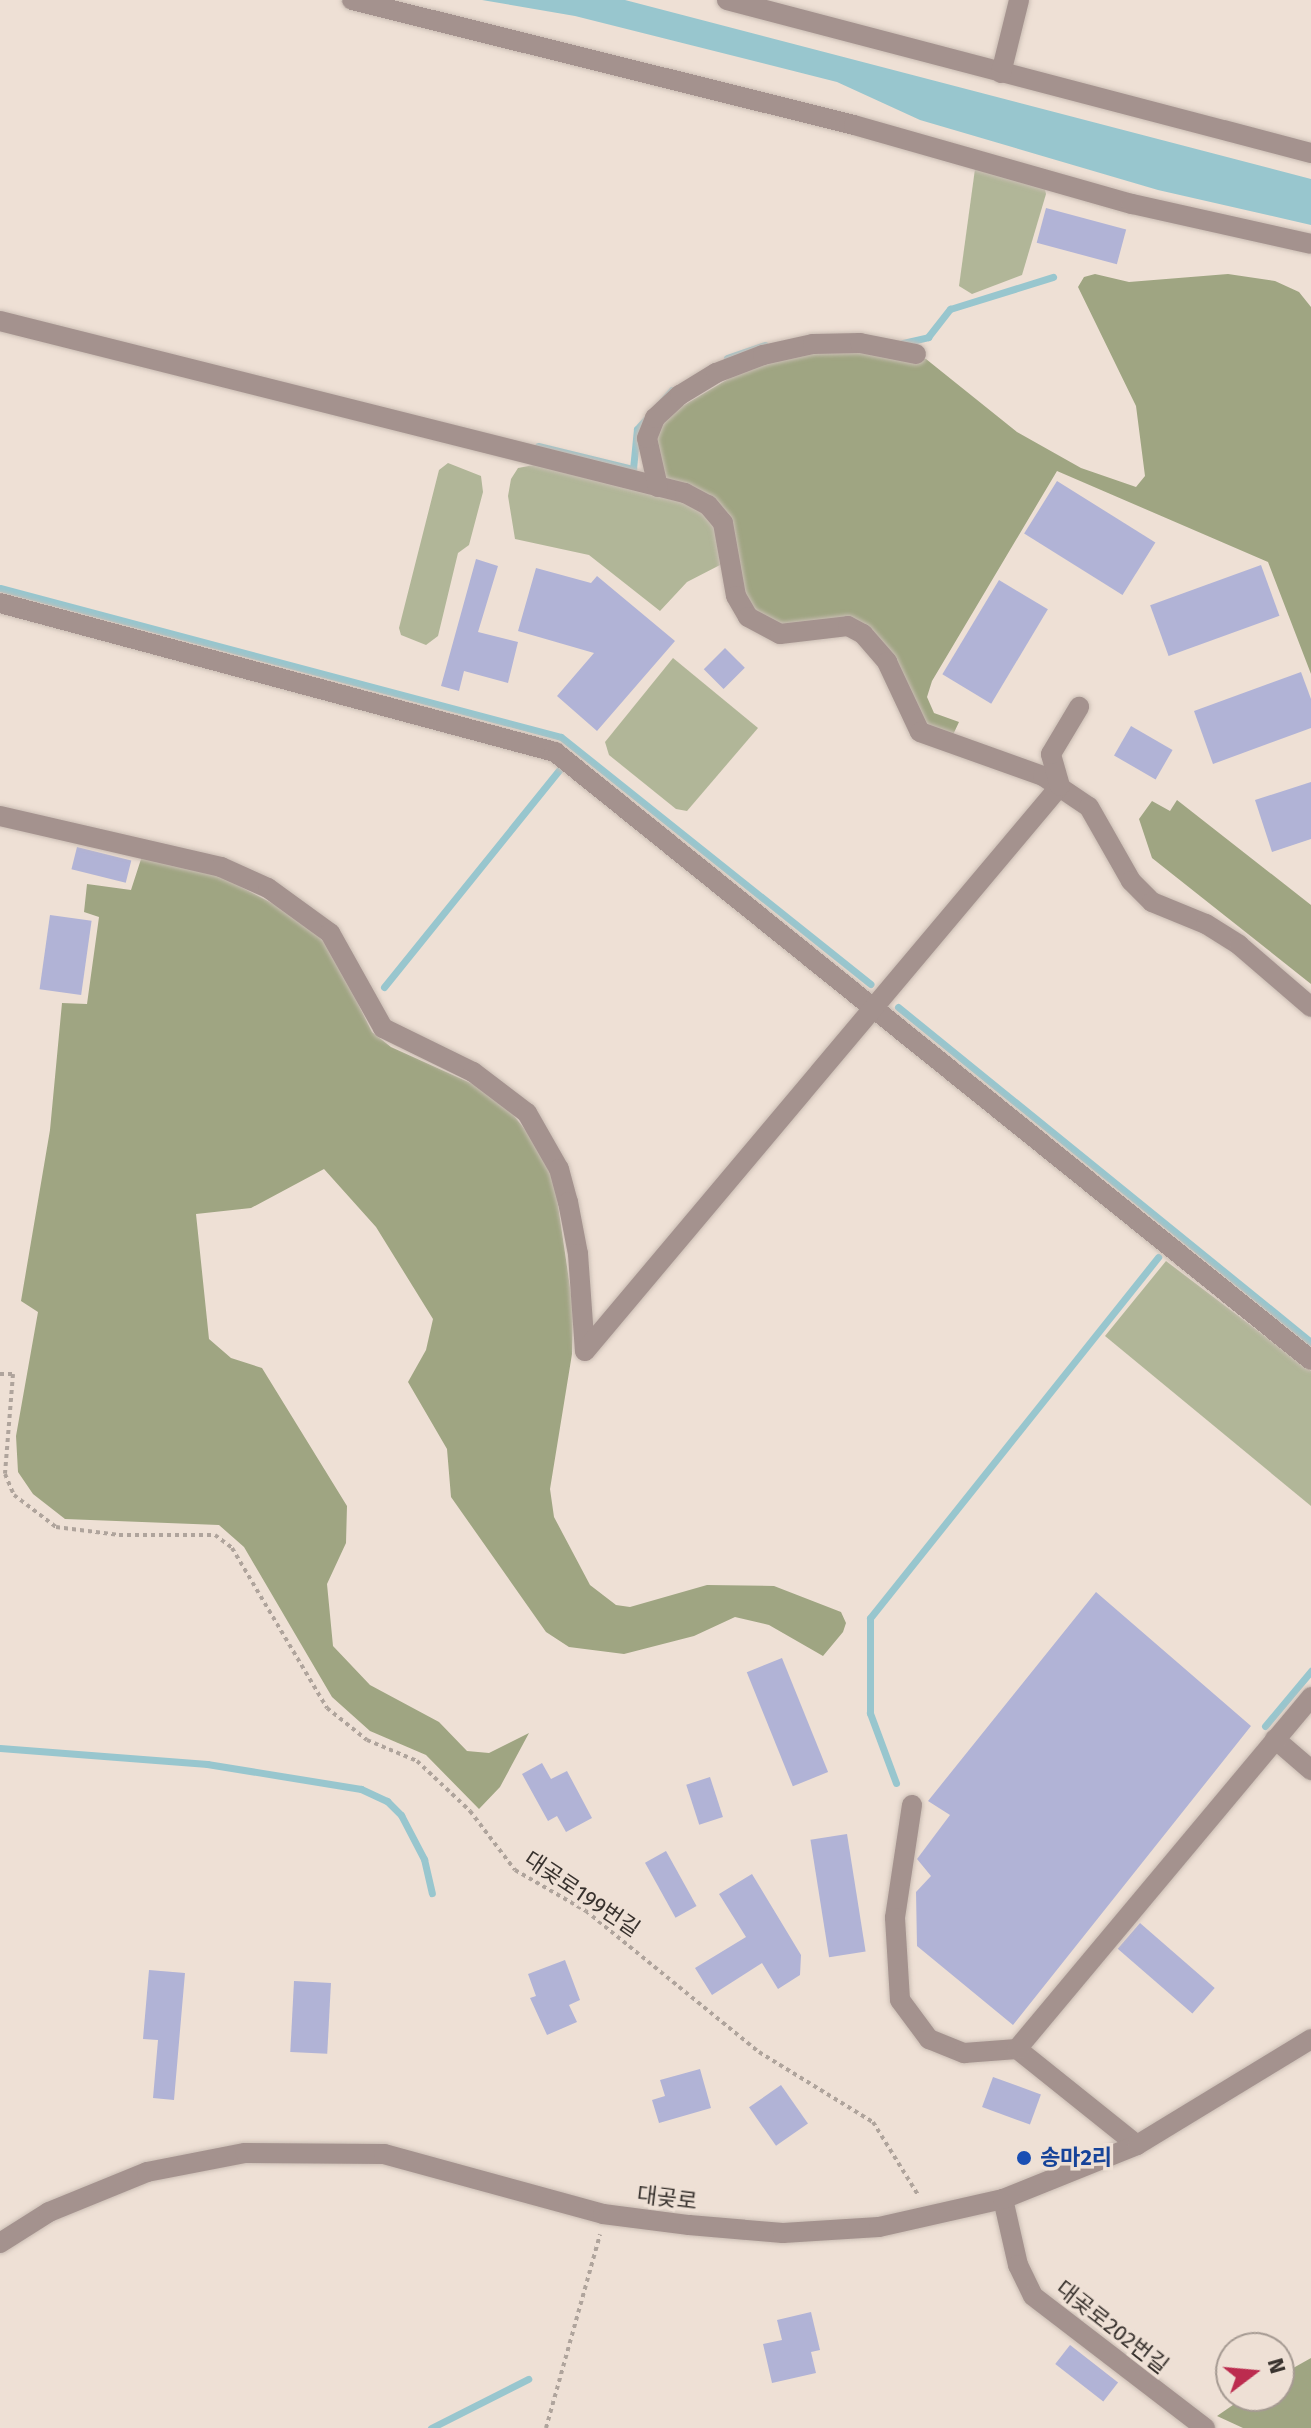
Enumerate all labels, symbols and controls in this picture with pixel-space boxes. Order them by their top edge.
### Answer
street label: 대곶로199번길 [519,1846,645,1942]
place label: 송마2리 [1040,2145,1112,2171]
marker: 송마2리 [1015,2149,1033,2167]
street label: 대곶로 [635,2181,699,2215]
street label: 대곶로202번길 [1051,2275,1173,2379]
north arrow [1215,2332,1295,2412]
text: N [1262,2355,1292,2377]

